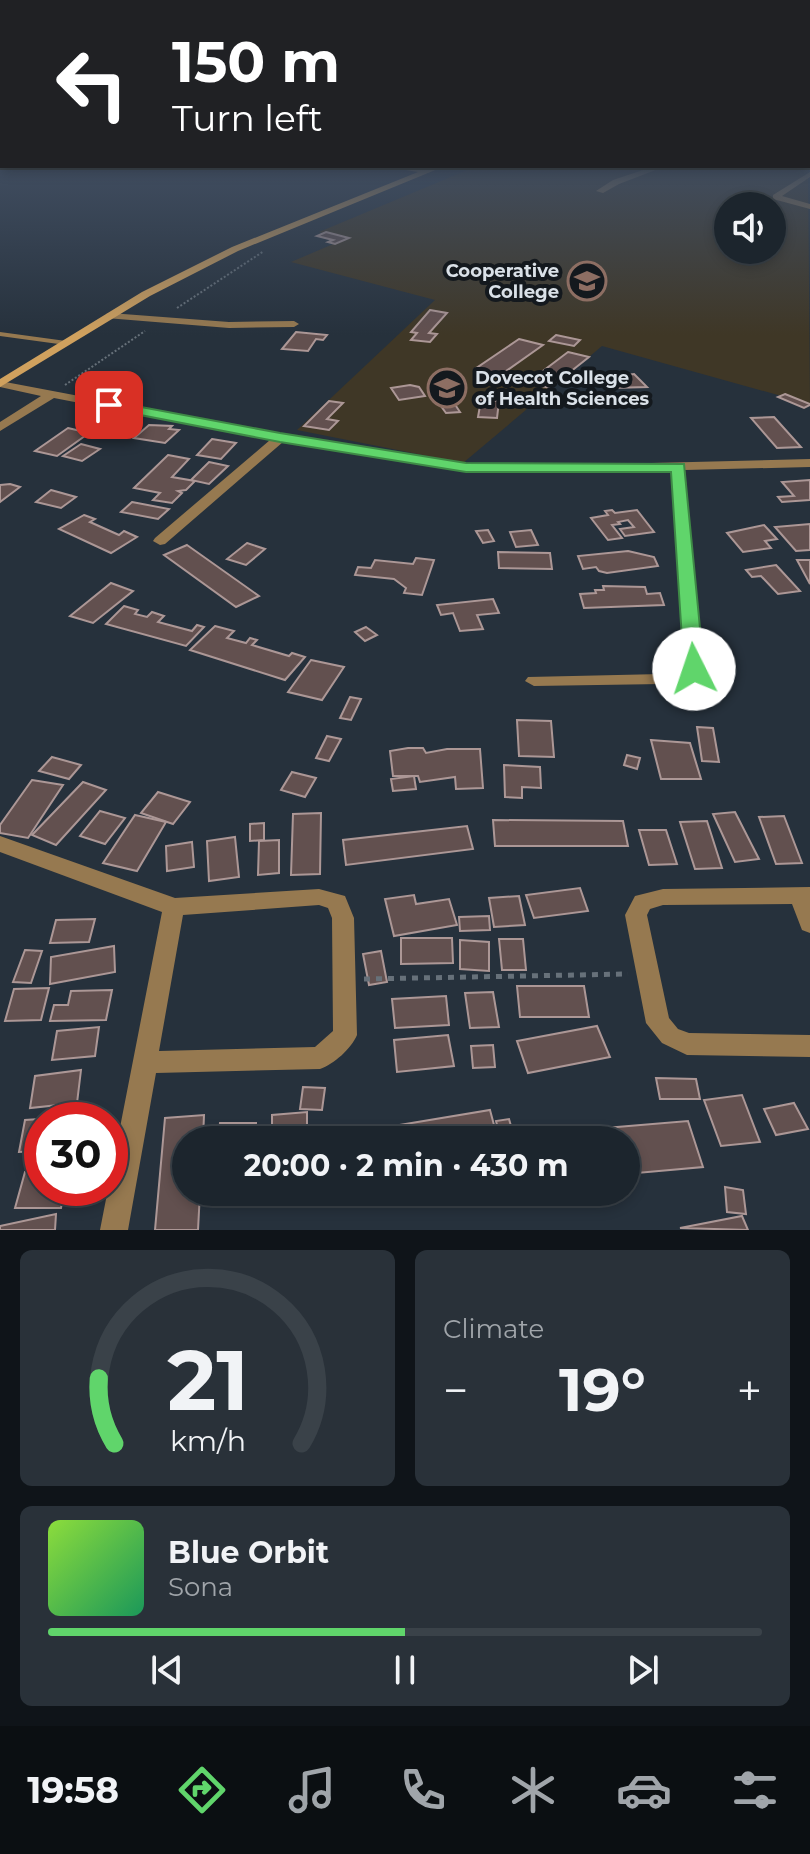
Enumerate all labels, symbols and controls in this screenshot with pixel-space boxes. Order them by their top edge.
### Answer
text: 150 m [172,28,340,96]
icon: left [40,32,144,136]
text: Turn left [172,96,323,140]
map controls [714,192,786,264]
button: sound [714,192,786,264]
place label: Cooperative College [446,260,559,303]
school or university icon: Cooperative College [566,260,608,302]
school or university icon: Dovecot College of Health Sciences [426,367,468,409]
place label: Dovecot College of Health Sciences [475,367,650,410]
pin [75,371,143,439]
icon: arrive [87,383,131,427]
position arrow [652,627,736,711]
speed limit sign: 30 [24,1102,128,1206]
text: 20:00 · 2 min · 430 m [244,1147,568,1184]
text: Climate [443,1313,544,1345]
text: 21 [167,1329,248,1431]
text: 19° [559,1353,646,1426]
text: − [443,1363,468,1417]
text: + [737,1363,762,1417]
text: km/h [169,1423,246,1458]
text: Blue Orbit [168,1534,329,1571]
text: Sona [168,1571,233,1603]
icon: previous [145,1648,189,1692]
icon: pause [383,1648,427,1692]
icon: next [621,1648,665,1692]
icon: directions [174,1762,230,1818]
icon: music [284,1762,340,1818]
icon: phone [395,1762,451,1818]
icon: climate [505,1762,561,1818]
icon: car [616,1762,672,1818]
icon: filters [727,1762,783,1818]
text: 19:58 [27,1768,119,1812]

